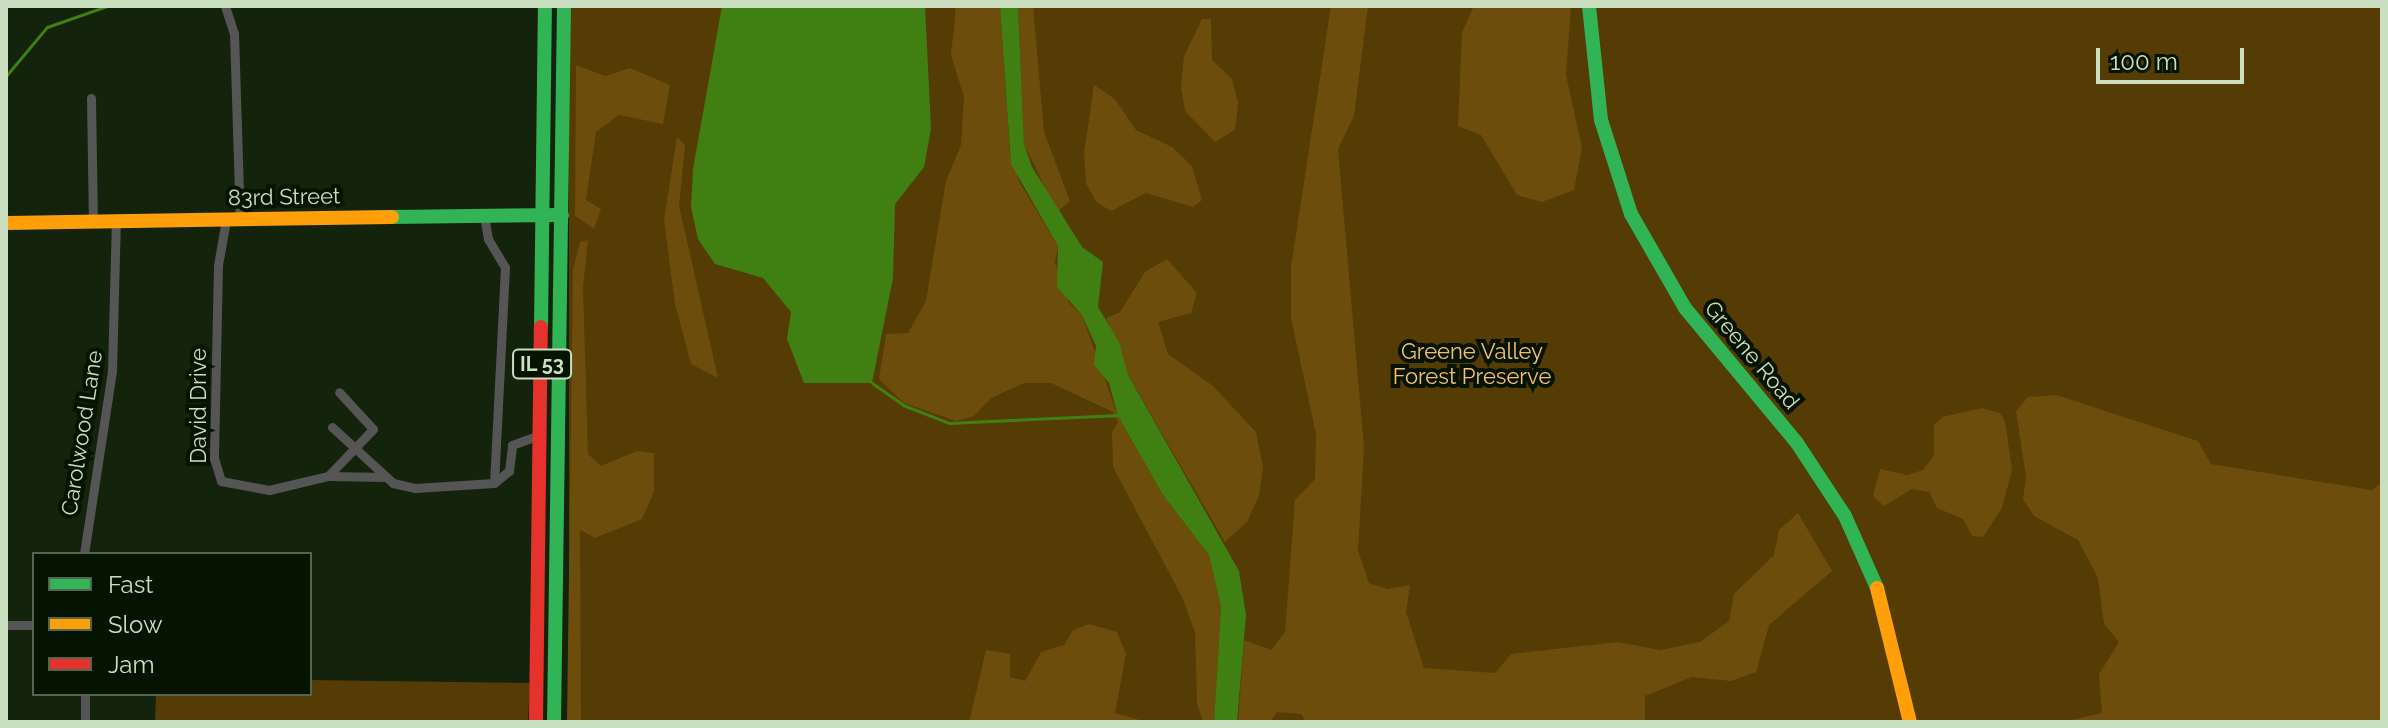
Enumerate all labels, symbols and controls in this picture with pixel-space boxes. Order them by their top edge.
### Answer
scale bar [2100,32,2248,82]
text: 100 m [2110,47,2178,76]
street label: 83rd Street [228,183,340,211]
street label: Greene Road [1699,296,1805,414]
park label: Greene Valley Forest Preserve [1393,338,1551,390]
street label: David Drive [186,348,212,464]
road number: IL 53 [510,348,574,380]
street label: Carolwood Lane [56,349,108,517]
legend [32,552,312,696]
text: Fast [108,570,153,599]
text: Slow [108,610,162,639]
text: Jam [108,650,154,679]

